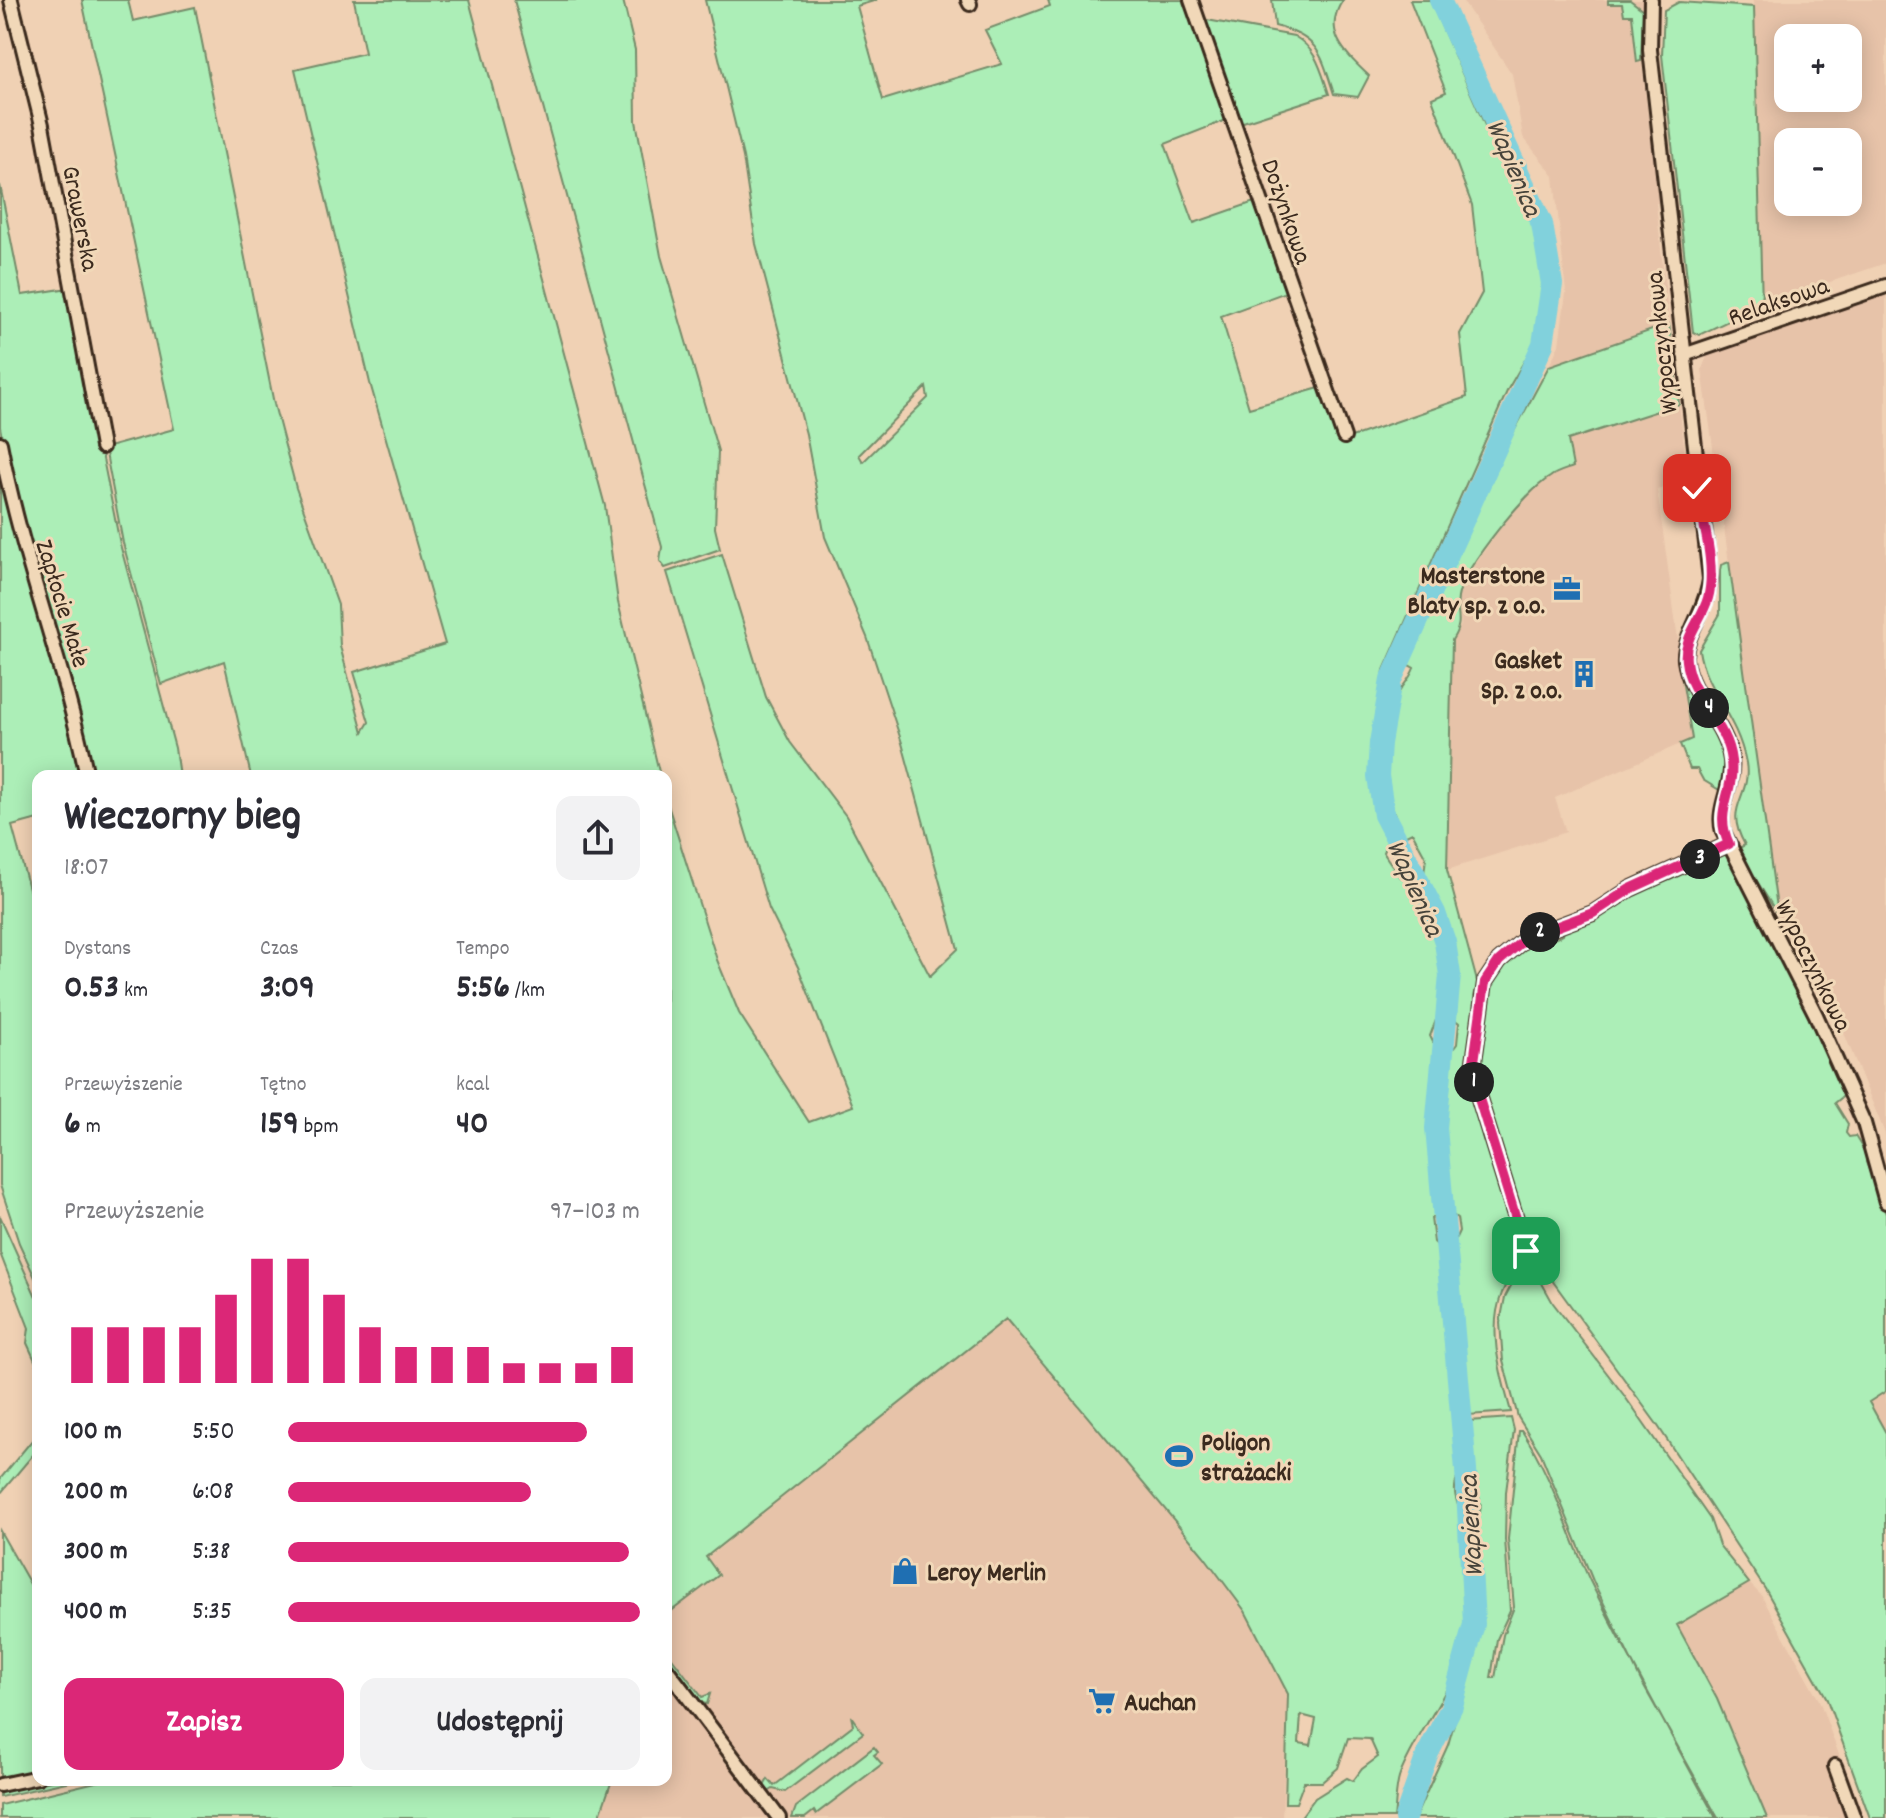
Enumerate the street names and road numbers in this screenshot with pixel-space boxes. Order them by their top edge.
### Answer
street label: Dożynkowa [1250,155,1320,270]
street label: Grawerska [50,163,107,275]
street label: Wypoczynkowa [1638,269,1689,416]
street label: Relaksowa [1724,269,1835,338]
street label: Zapłocie Małe [24,536,98,672]
street label: Wypoczynkowa [1764,894,1860,1040]

